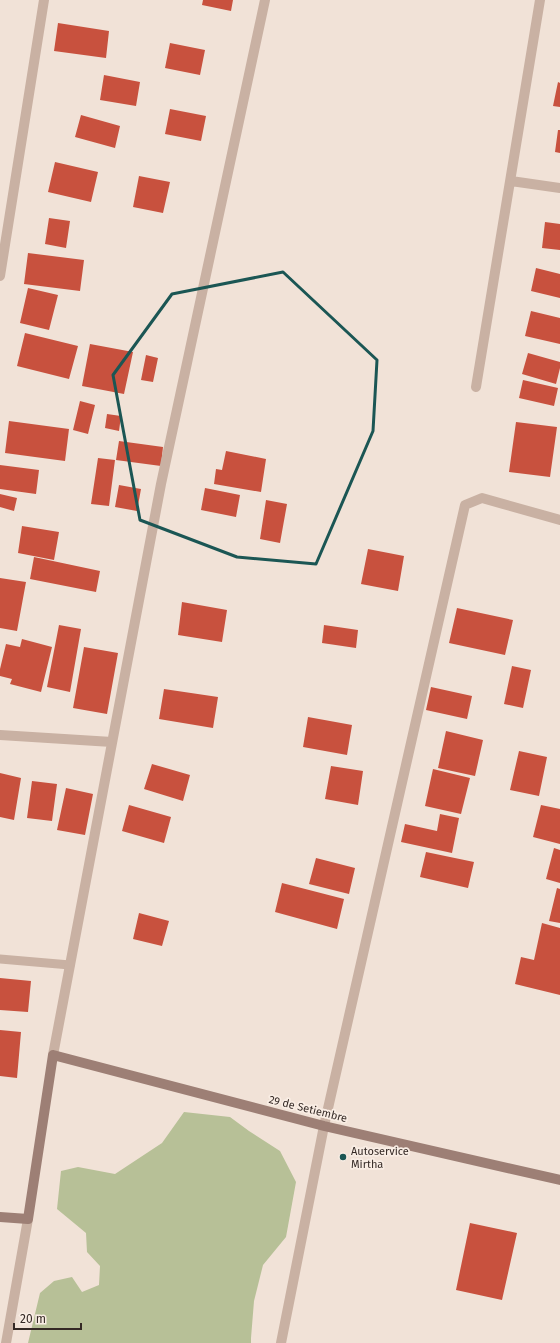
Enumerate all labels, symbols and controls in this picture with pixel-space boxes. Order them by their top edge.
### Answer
street label: 29 de Setiembre [267,1093,349,1125]
place label: Autoservice Mirtha [351,1145,409,1171]
marker: Autoservice Mirtha [338,1152,348,1162]
scale bar [14,1305,81,1331]
text: 20 m [20,1312,46,1326]

